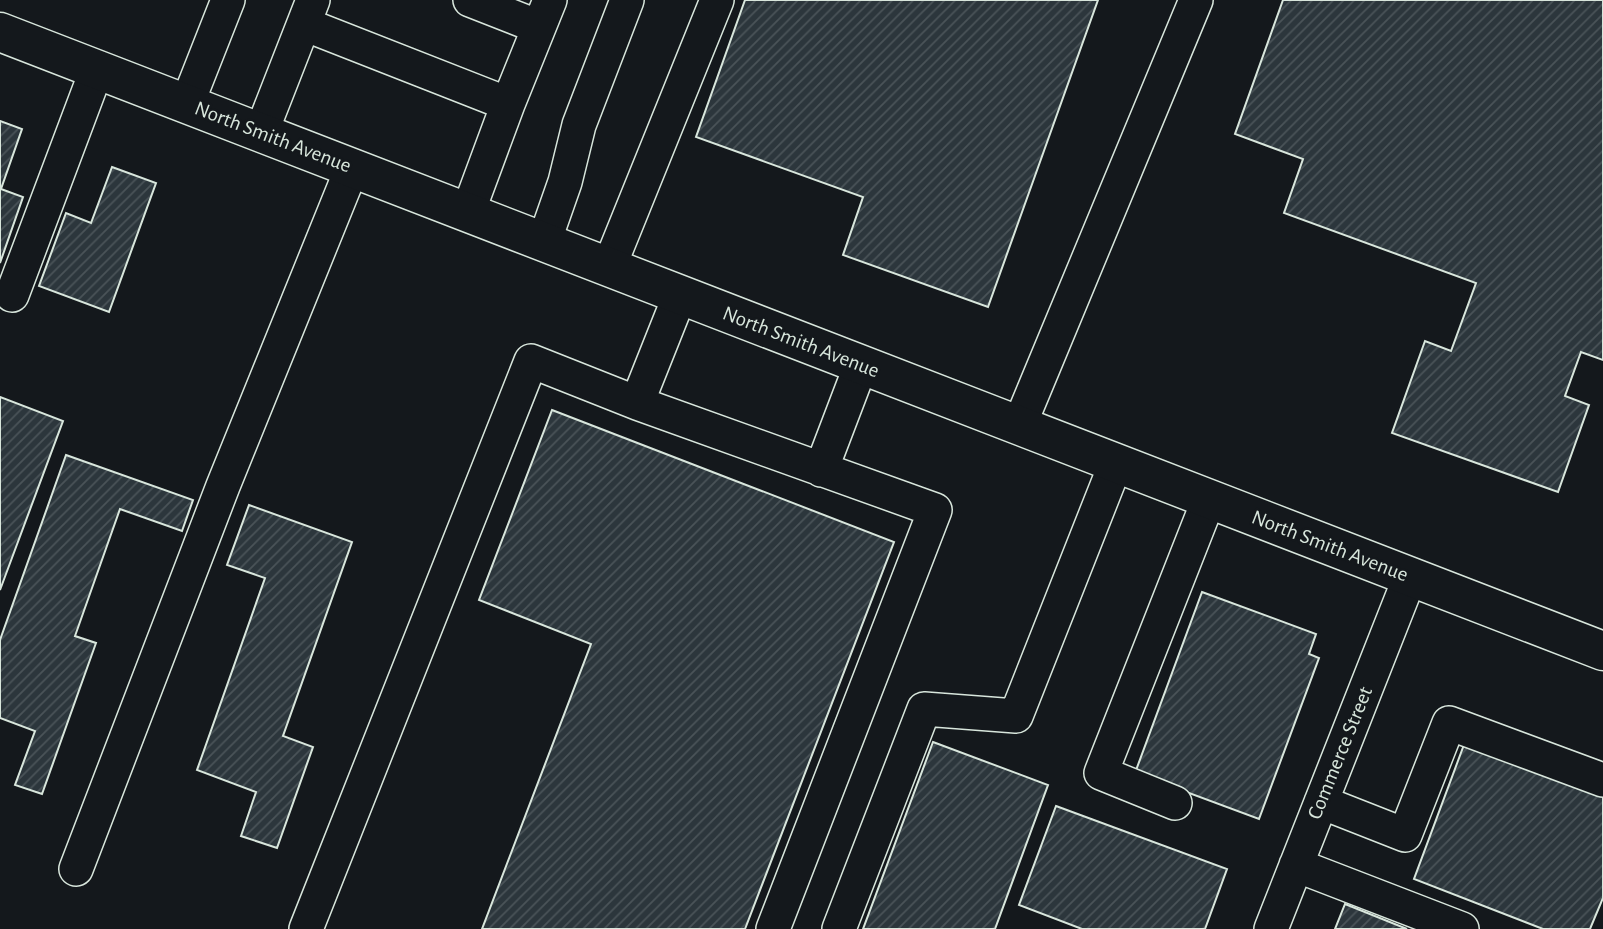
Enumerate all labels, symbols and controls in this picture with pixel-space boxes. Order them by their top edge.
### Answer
street label: North Smith Avenue [192,97,354,177]
street label: North Smith Avenue [720,302,882,382]
street label: North Smith Avenue [1249,506,1411,586]
street label: Commerce Street [1304,683,1376,822]

